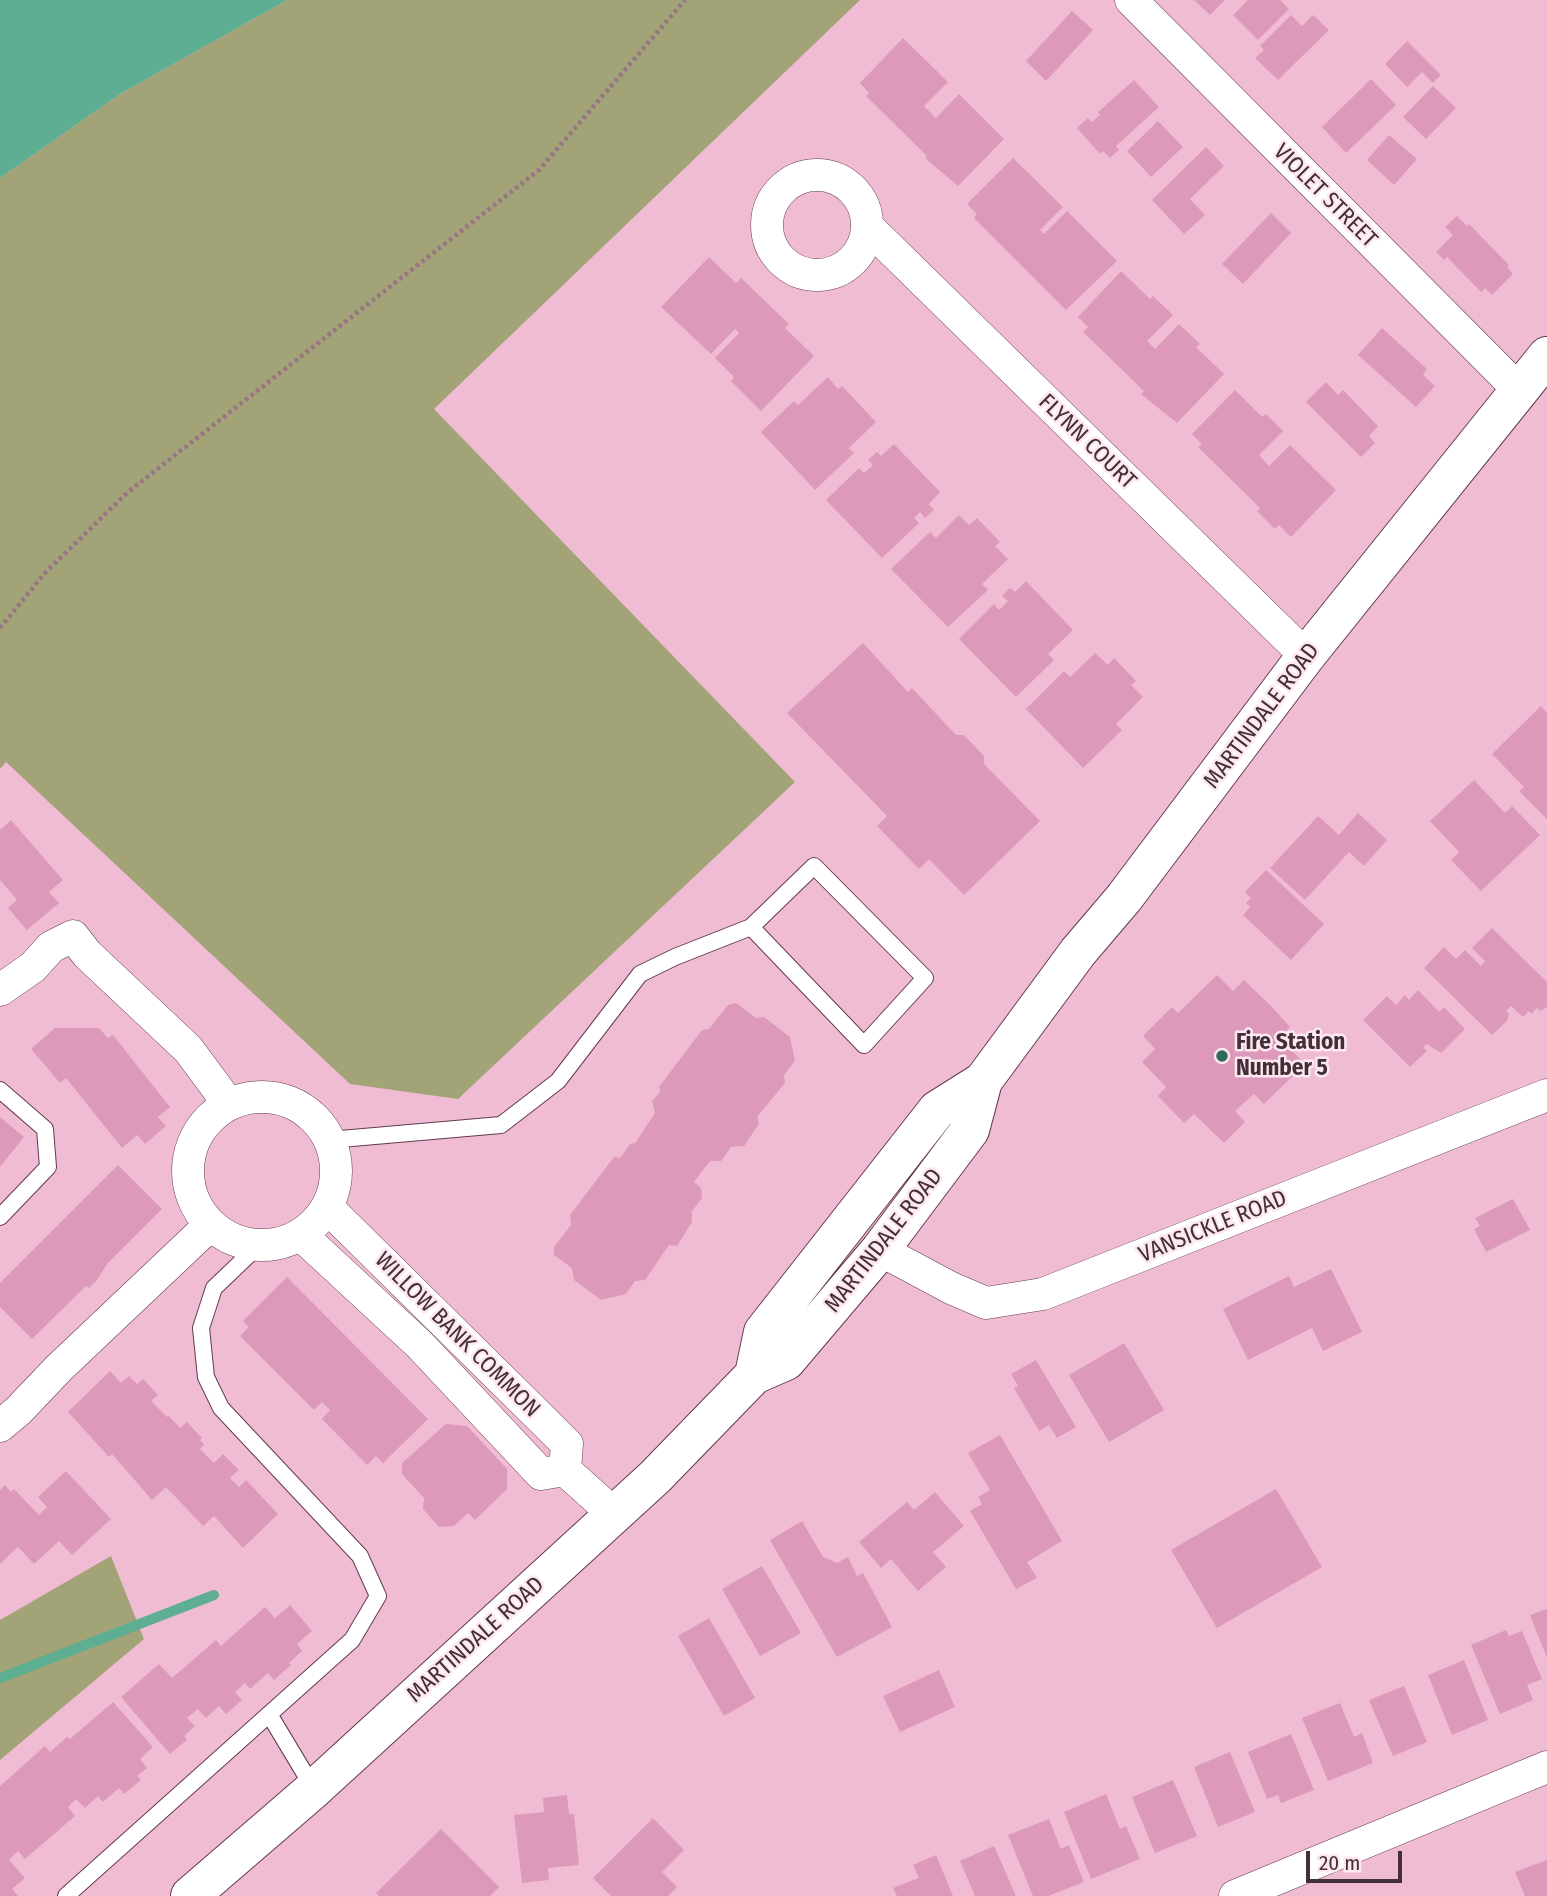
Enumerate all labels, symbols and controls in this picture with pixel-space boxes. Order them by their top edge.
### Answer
street label: VIOLET STREET [1267,138,1383,254]
street label: FLYNN COURT [1032,389,1142,495]
street label: MARTINDALE ROAD [1198,638,1326,794]
place label: Fire Station Number 5 [1236,1029,1345,1083]
marker: Fire Station Number 5 [1214,1048,1230,1064]
street label: MARTINDALE ROAD [819,1164,949,1318]
street label: VANSICKLE ROAD [1135,1185,1291,1269]
street label: WILLOW BANK COMMON [369,1247,545,1423]
street label: MARTINDALE ROAD [402,1571,550,1709]
scale bar [1309,1836,1405,1880]
text: 20 m [1319,1850,1360,1876]

